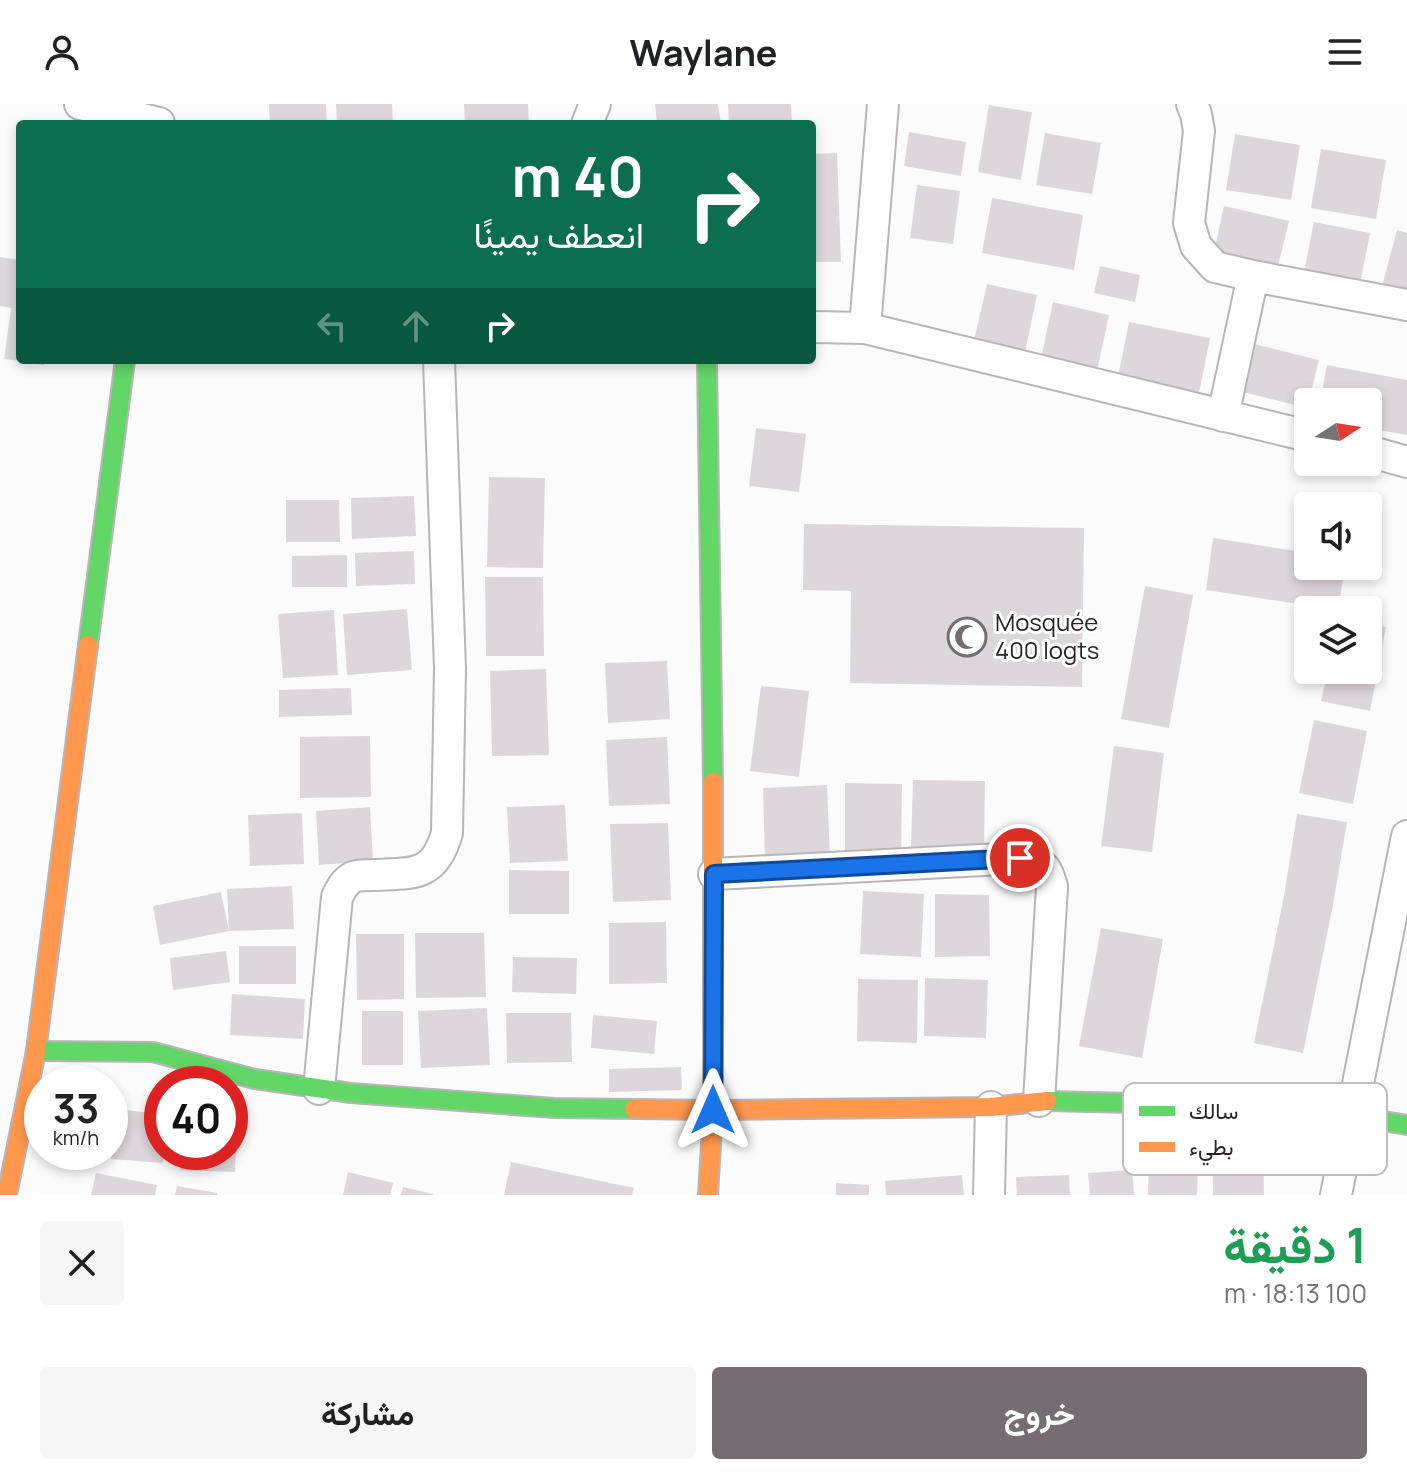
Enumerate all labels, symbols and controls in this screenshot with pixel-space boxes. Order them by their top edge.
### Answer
text: Waylane [629,28,778,77]
icon: person [40,30,84,74]
icon: menu [1323,30,1367,74]
text: 40 m [512,137,644,214]
icon: right [672,152,776,256]
text: انعطف يمينًا [473,210,644,259]
icon: left [310,304,354,348]
icon: ahead [394,304,438,348]
icon: right [478,304,522,348]
north arrow [1294,388,1382,476]
map controls [1294,388,1382,684]
button: sound [1294,492,1382,580]
button: layers [1294,596,1382,684]
place label: Mosquée 400 logts [995,605,1099,666]
mosque icon: Mosquée 400 logts [946,616,988,658]
pin [986,824,1054,892]
icon: arrive [998,836,1042,880]
speed limit sign: 40 [144,1066,248,1170]
position arrow [671,1068,755,1152]
text: 33 [53,1080,99,1135]
legend [1123,1083,1387,1175]
text: سالك [1189,1096,1238,1126]
text: km/h [53,1124,99,1151]
text: بطيء [1189,1132,1234,1166]
text: 1 دقيقة [1223,1212,1367,1277]
button: close [40,1221,124,1305]
text: 100 m · 18:13 [1224,1275,1367,1311]
button: مشاركة [40,1367,696,1459]
button: خروج [712,1367,1367,1459]

